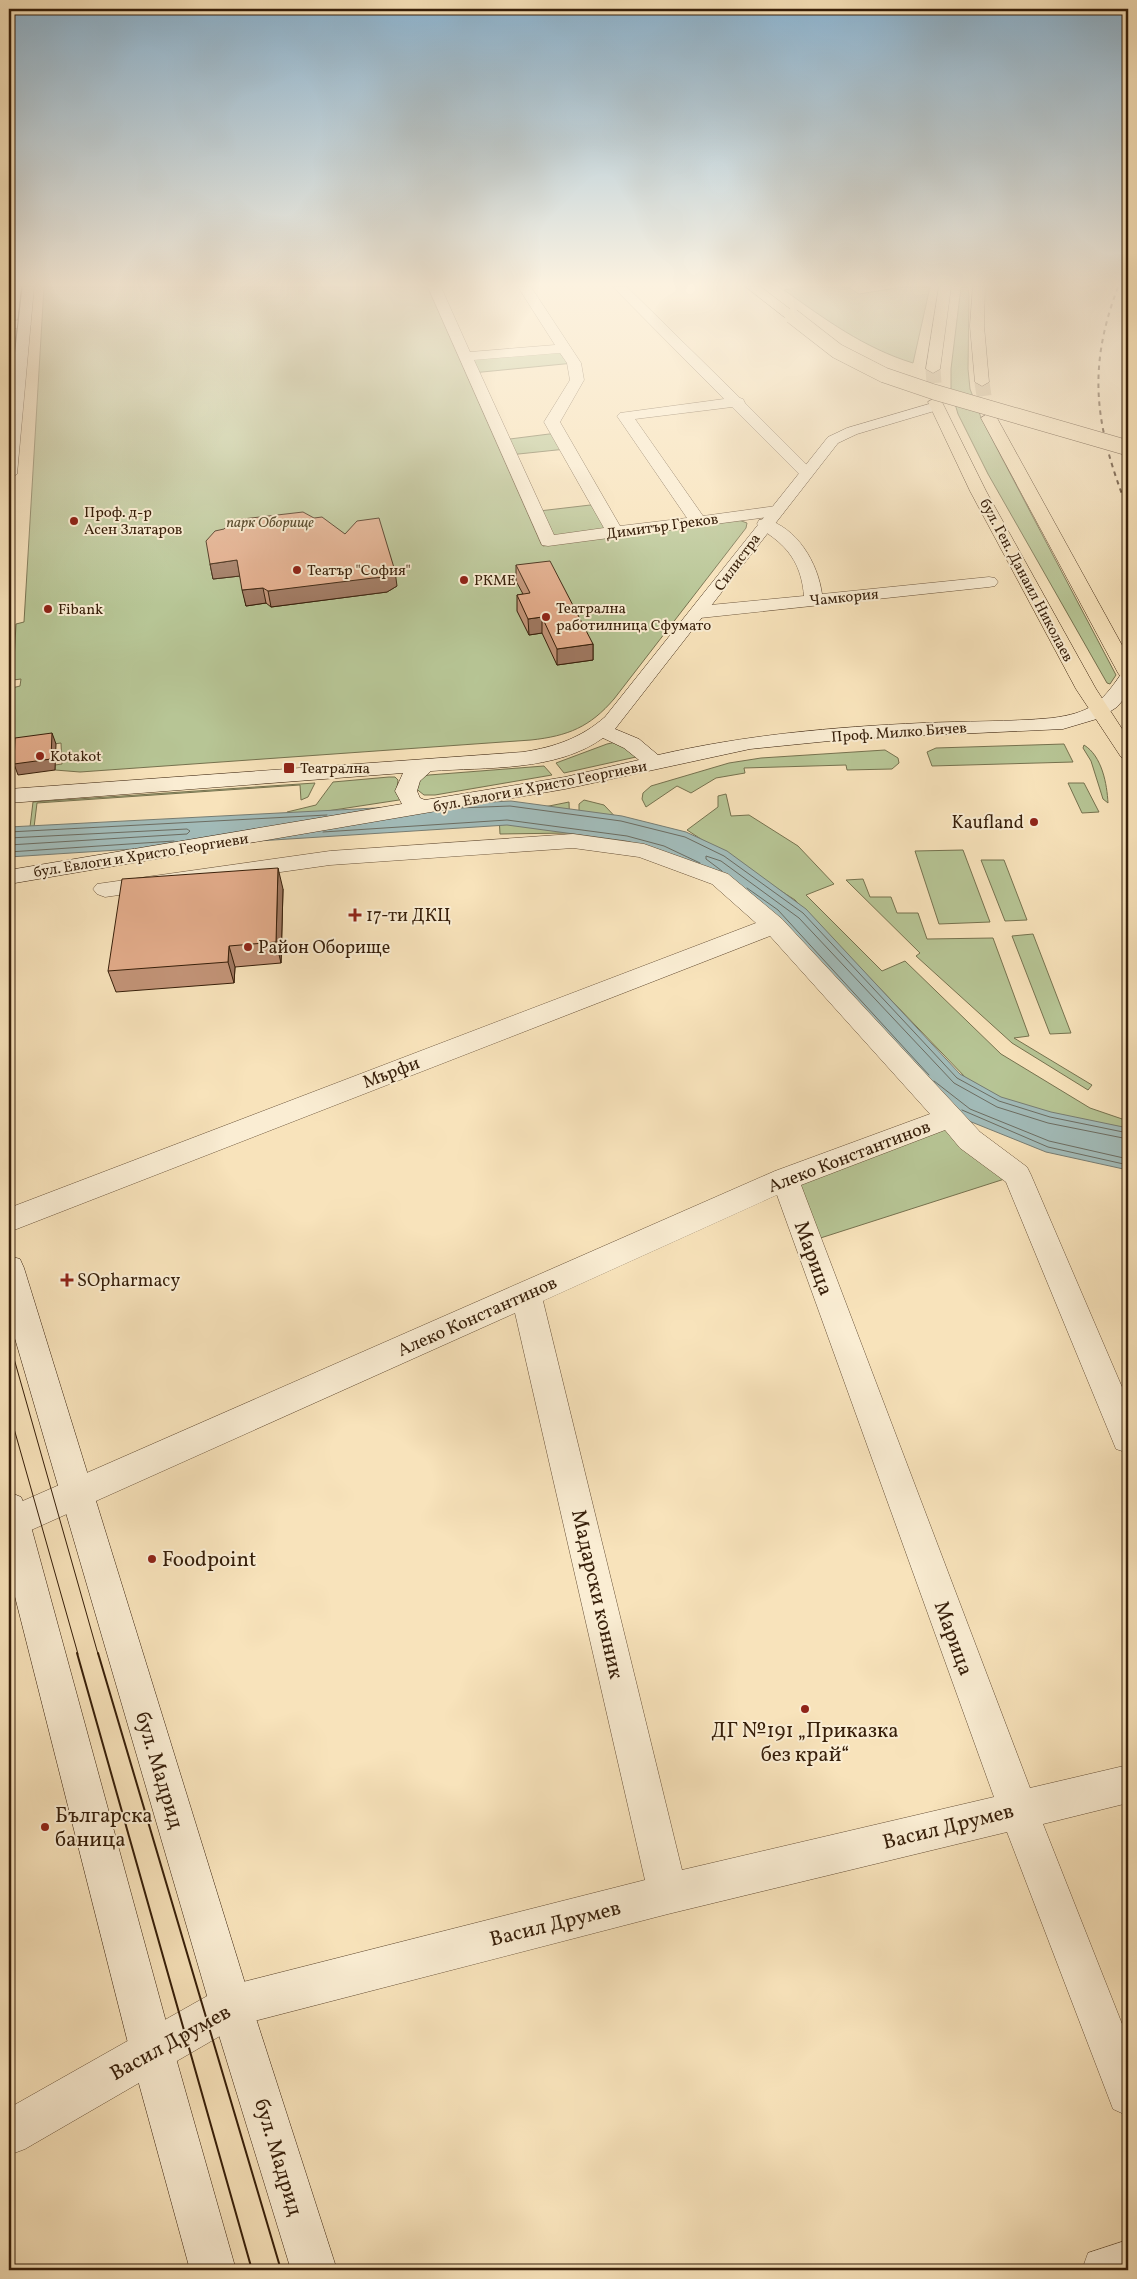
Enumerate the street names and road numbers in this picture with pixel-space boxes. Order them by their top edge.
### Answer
street label: бул. Ген. Данаил Николаев [974,495,1078,666]
street label: Димитър Греков [605,509,720,546]
street label: Силистра [710,530,766,596]
street label: Чамкория [808,584,880,613]
street label: Проф. Милко Бичев [831,718,968,749]
street label: бул. Евлоги и Христо Георгиеви [432,756,649,819]
street label: бул. Евлоги и Христо Георгиеви [32,829,250,884]
street label: Мърфи [359,1051,424,1096]
street label: Алеко Константинов [765,1115,934,1200]
street label: Марица [786,1217,840,1300]
street label: Алеко Константинов [394,1271,561,1364]
street label: Мадарски конник [563,1507,630,1682]
street label: Марица [926,1597,980,1680]
street label: бул. Мадрид [127,1708,190,1833]
street label: Васил Друмев [880,1797,1017,1858]
street label: Васил Друмев [487,1894,624,1955]
street label: Васил Друмев [105,1998,237,2089]
street label: бул. Мадрид [246,2095,309,2220]

